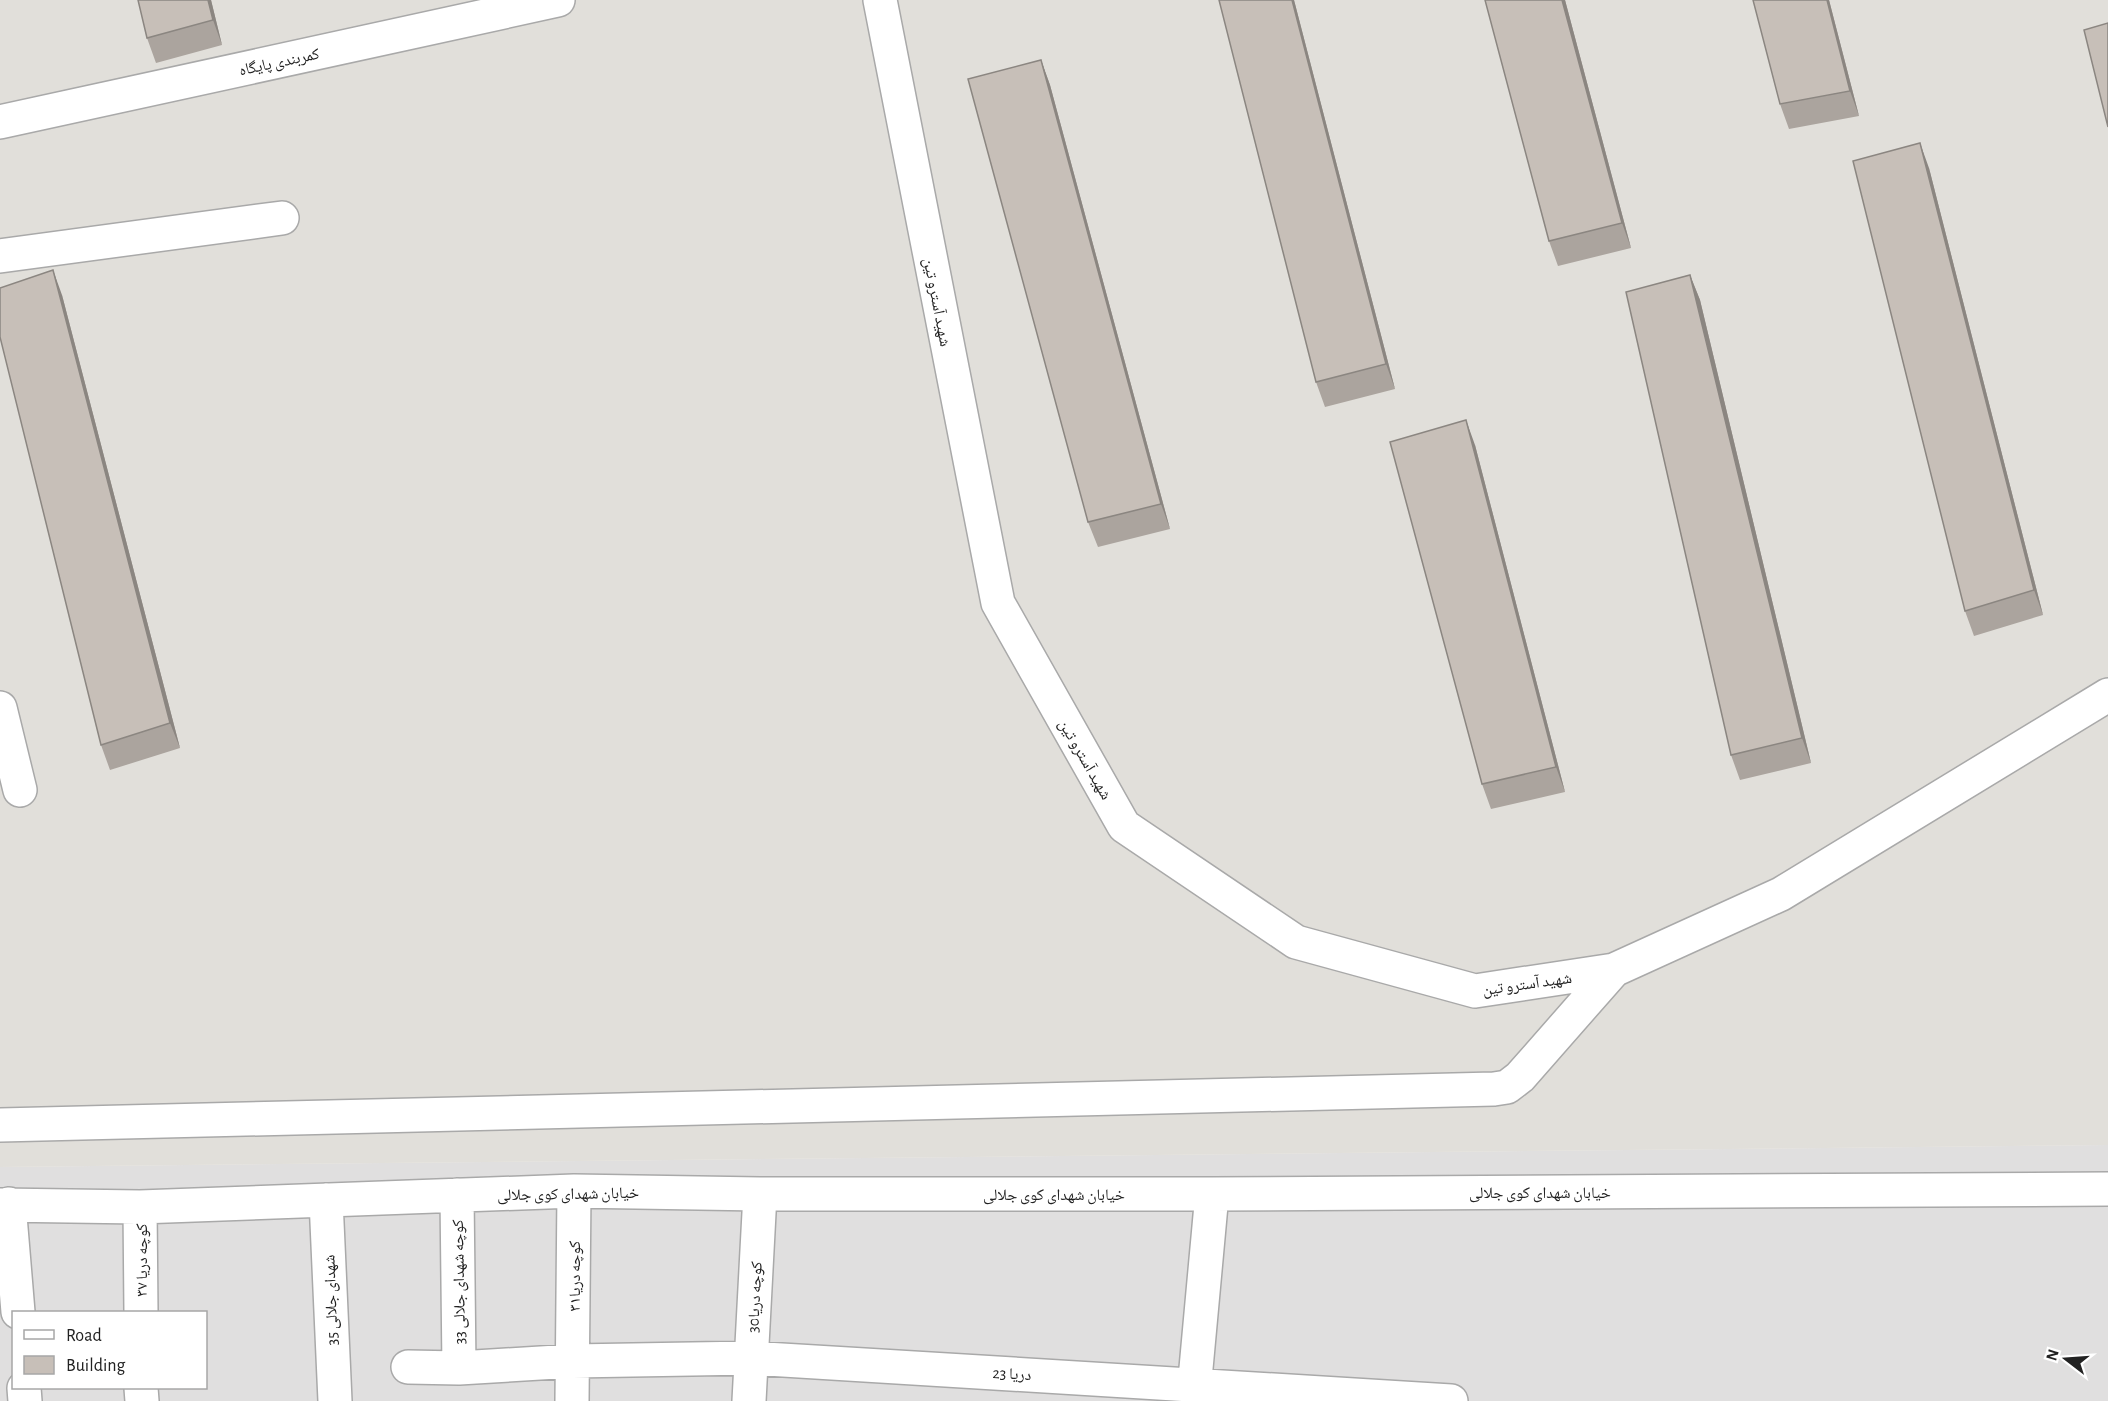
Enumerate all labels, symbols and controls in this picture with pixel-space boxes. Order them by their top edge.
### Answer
street label: کمربندی پایگاه [238,46,322,80]
street label: شهید آسترو تین [919,256,954,348]
street label: شهید آسترو تین [1054,716,1115,803]
street label: شهید آسترو تین [1481,969,1573,1000]
street label: خیابان شهدای کوی جلالی [497,1185,639,1205]
street label: خیابان شهدای کوی جلالی [1469,1185,1611,1203]
street label: خیابان شهدای کوی جلالی [983,1187,1125,1205]
street label: کوچه شهدای جلالی 33 [450,1219,470,1345]
street label: کوچه دریا ۳۷ [134,1223,151,1297]
street label: کوچه دریا۳۱ [567,1240,584,1311]
street label: شهدای جلالی 35 [321,1254,343,1346]
street label: کوچه دریا30 [745,1261,766,1333]
legend [12,1311,207,1389]
text: Road [66,1327,102,1345]
north arrow [2036,1329,2096,1389]
text: N [2043,1347,2062,1363]
text: Building [66,1357,126,1375]
street label: دریا 23 [992,1365,1032,1384]

